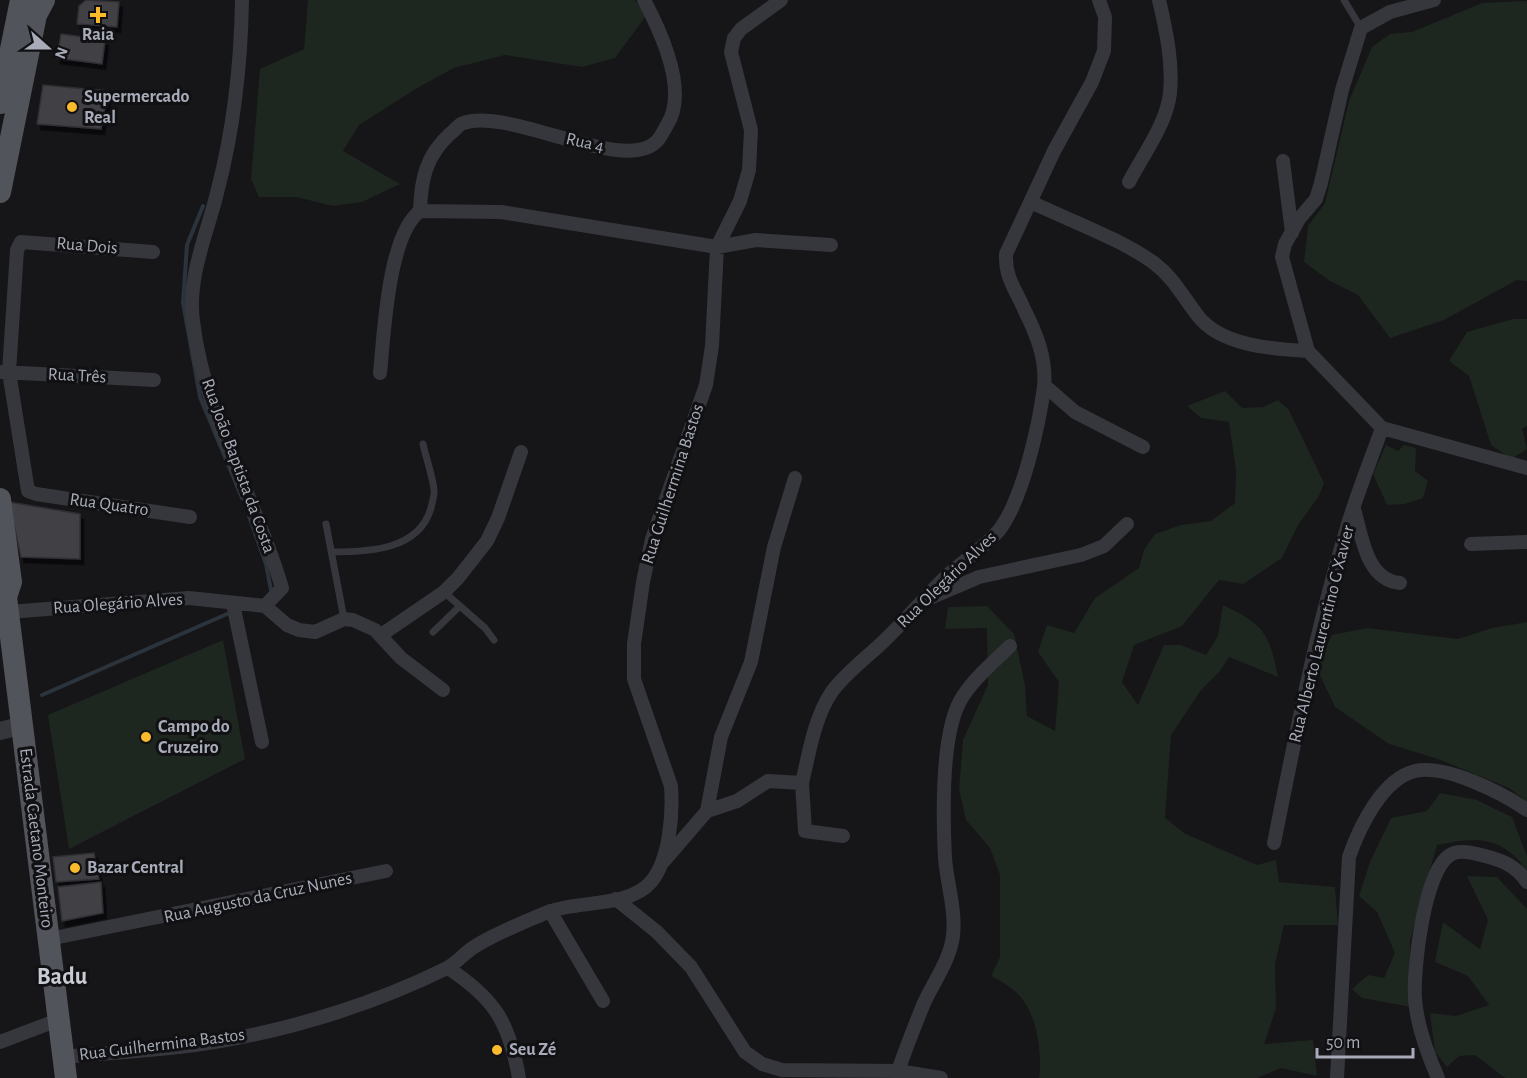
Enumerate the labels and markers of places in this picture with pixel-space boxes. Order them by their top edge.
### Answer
marker: Raia [91,8,105,22]
place label: Raia [82,26,115,44]
place label: Supermercado Real [84,88,190,127]
marker: Supermercado Real [65,100,79,114]
place label: Campo do Cruzeiro [158,718,230,757]
marker: Campo do Cruzeiro [139,730,153,744]
place label: Bazar Central [87,859,184,877]
marker: Bazar Central [68,861,82,875]
place label: Seu Zé [509,1041,556,1059]
marker: Seu Zé [490,1043,504,1057]

